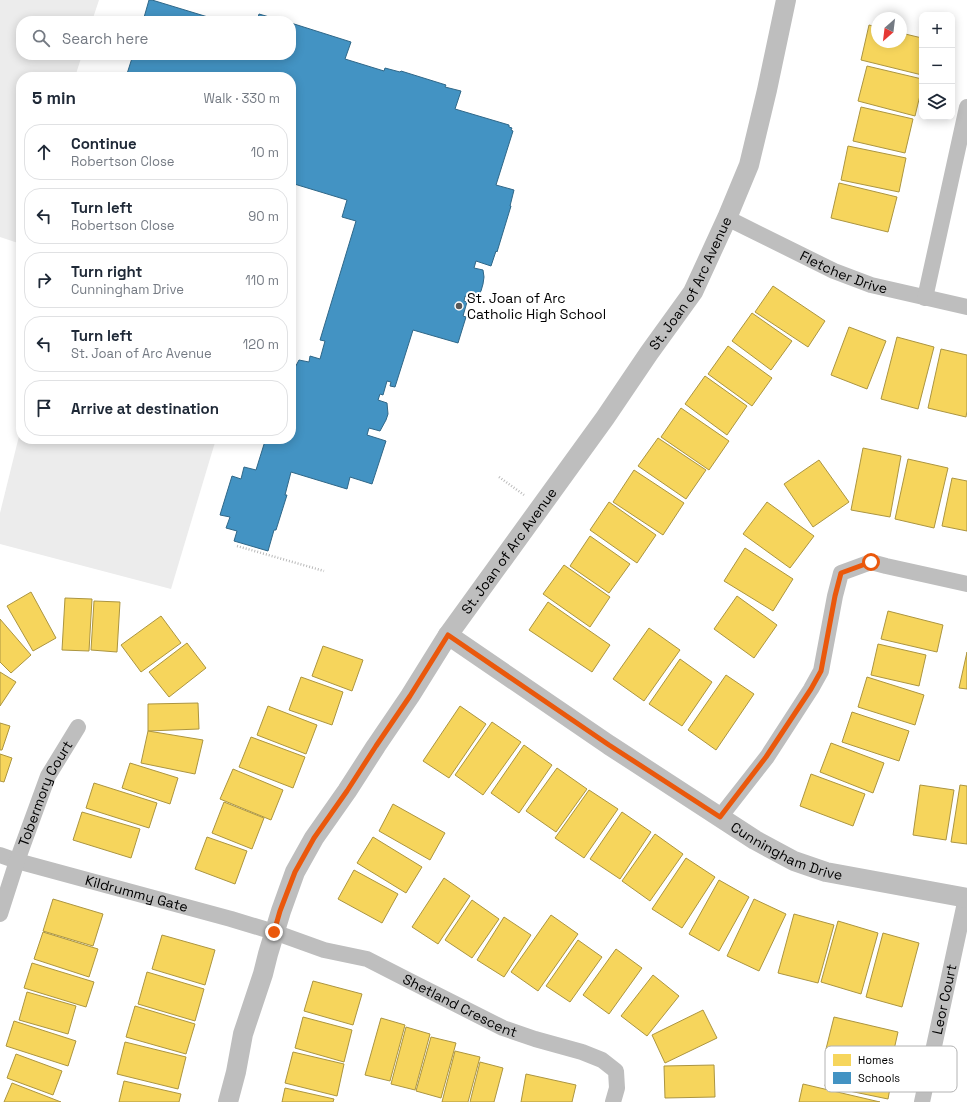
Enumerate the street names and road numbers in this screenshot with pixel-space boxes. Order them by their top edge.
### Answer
street label: St. Joan of Arc Avenue [645,214,735,354]
street label: Fletcher Drive [797,247,889,297]
street label: St. Joan of Arc Avenue [457,484,561,618]
street label: Tobermory Court [14,737,77,849]
street label: Cunningham Drive [727,818,844,884]
street label: Kildrummy Gate [83,871,190,916]
street label: Leor Court [928,963,960,1036]
street label: Shetland Crescent [400,970,520,1041]

